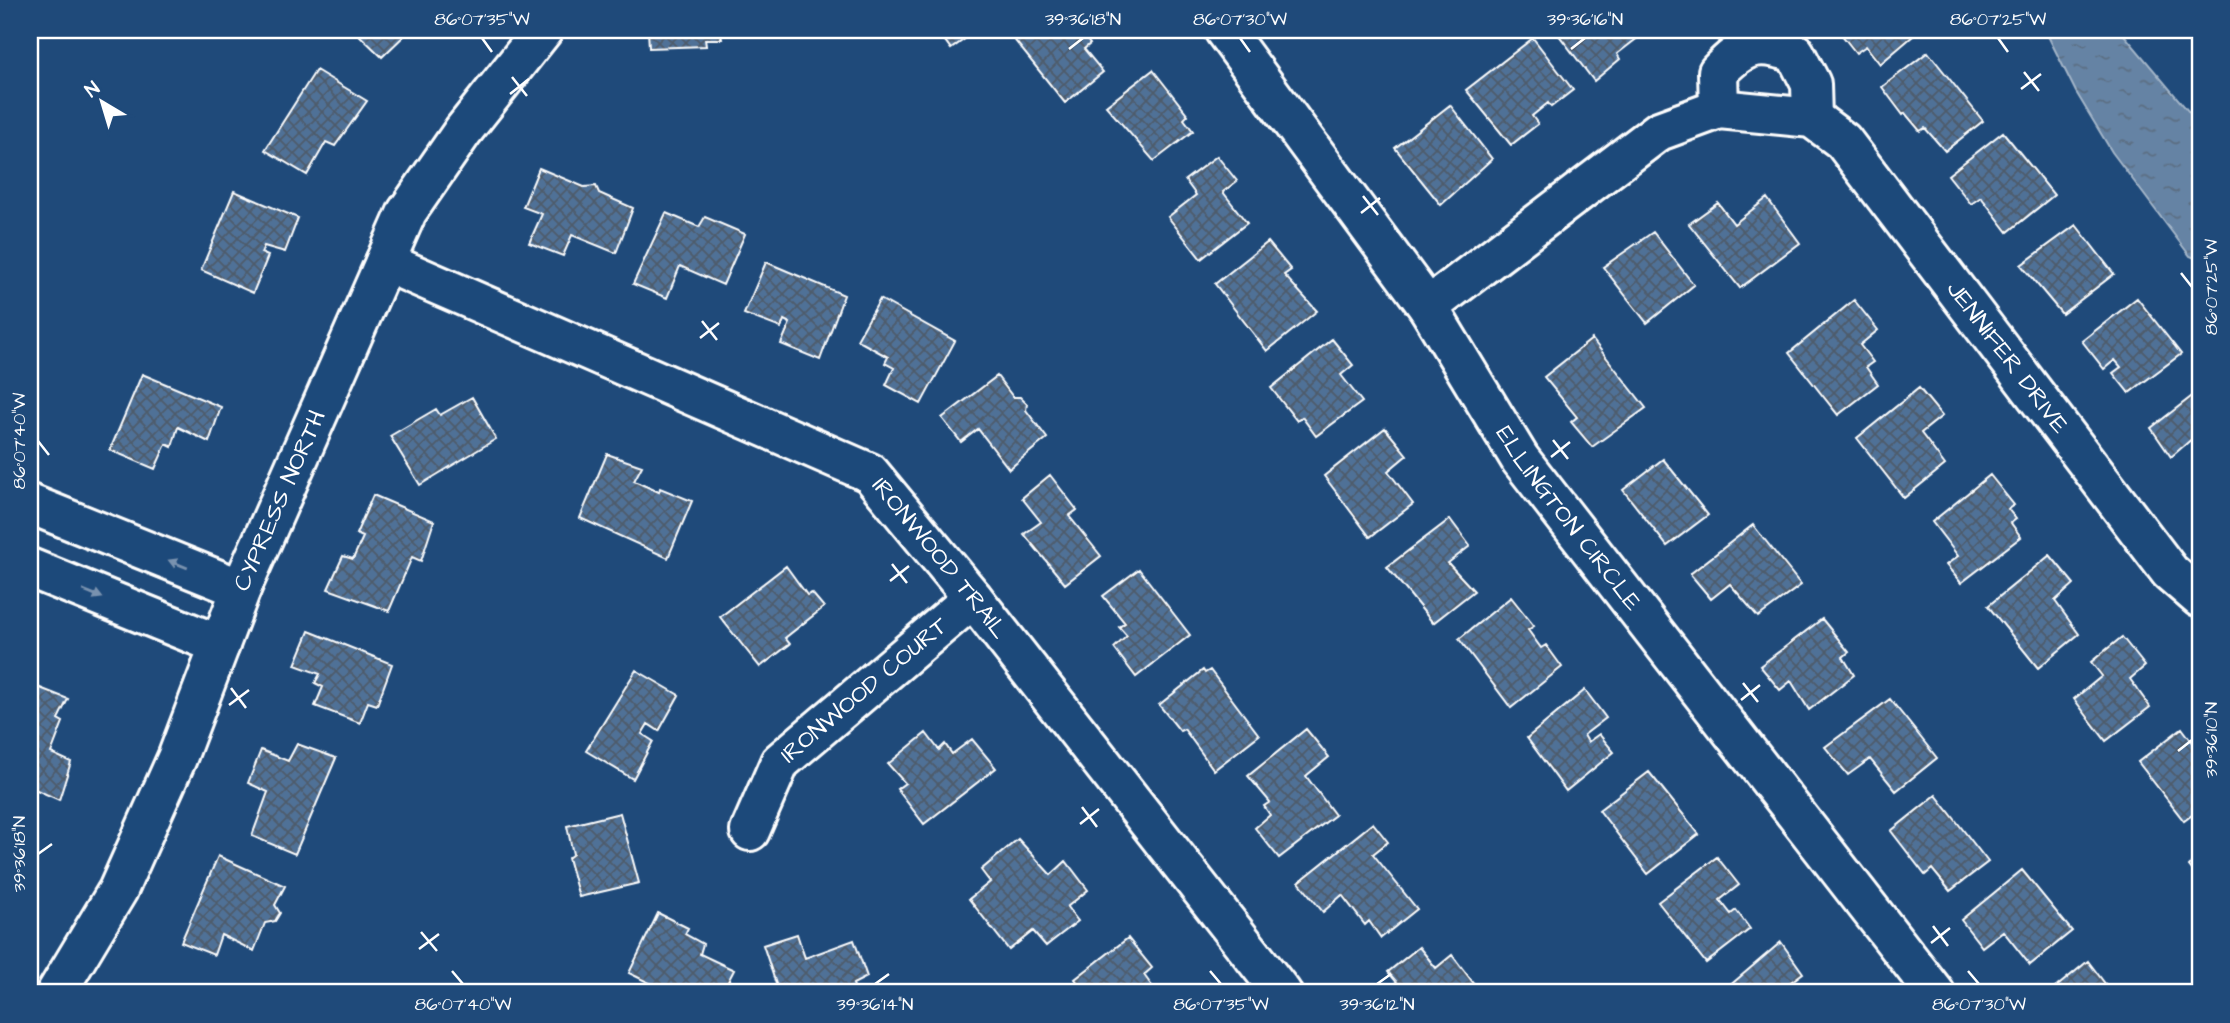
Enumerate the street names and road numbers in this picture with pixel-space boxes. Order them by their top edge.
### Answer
street label: JENNIFER DRIVE [1938,274,2076,441]
street label: CYPRESS NORTH [225,405,335,597]
street label: ELLINGTON CIRCLE [1487,420,1649,618]
street label: IRONWOOD TRAIL [863,470,1016,646]
street label: IRONWOOD COURT [773,609,956,771]

